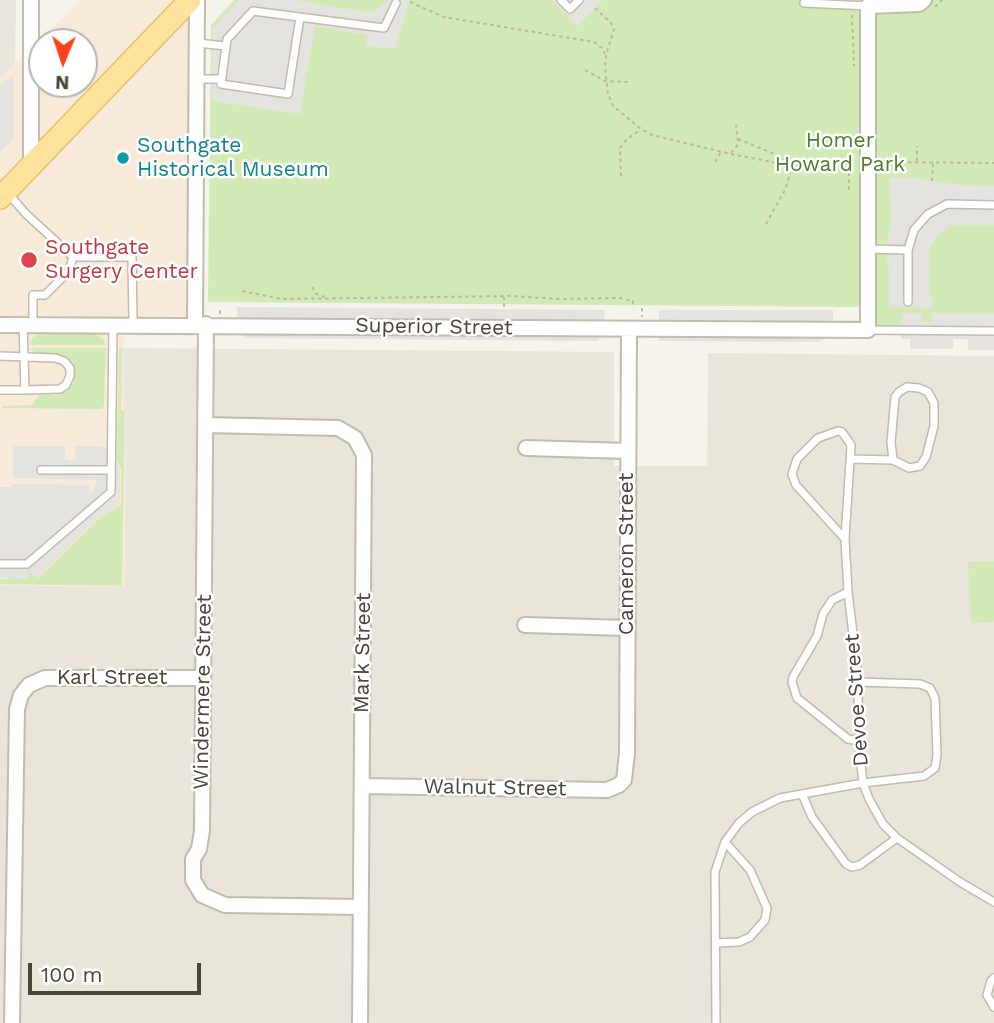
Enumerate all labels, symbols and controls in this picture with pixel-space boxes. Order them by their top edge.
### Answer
north arrow [28,28,98,98]
text: N [55,71,70,94]
park label: Homer Howard Park [775,128,905,178]
place label: Southgate Historical Museum [137,133,329,183]
marker: Southgate Historical Museum [115,150,131,166]
place label: Southgate Surgery Center [45,235,198,285]
marker: Southgate Surgery Center [19,250,39,270]
street label: Superior Street [355,313,513,341]
street label: Cameron Street [614,473,640,635]
street label: Mark Street [349,593,377,713]
street label: Windermere Street [189,594,217,790]
street label: Devoe Street [840,633,874,767]
street label: Karl Street [57,665,167,691]
street label: Walnut Street [423,774,567,802]
scale bar [32,950,205,994]
text: 100 m [41,962,103,987]

